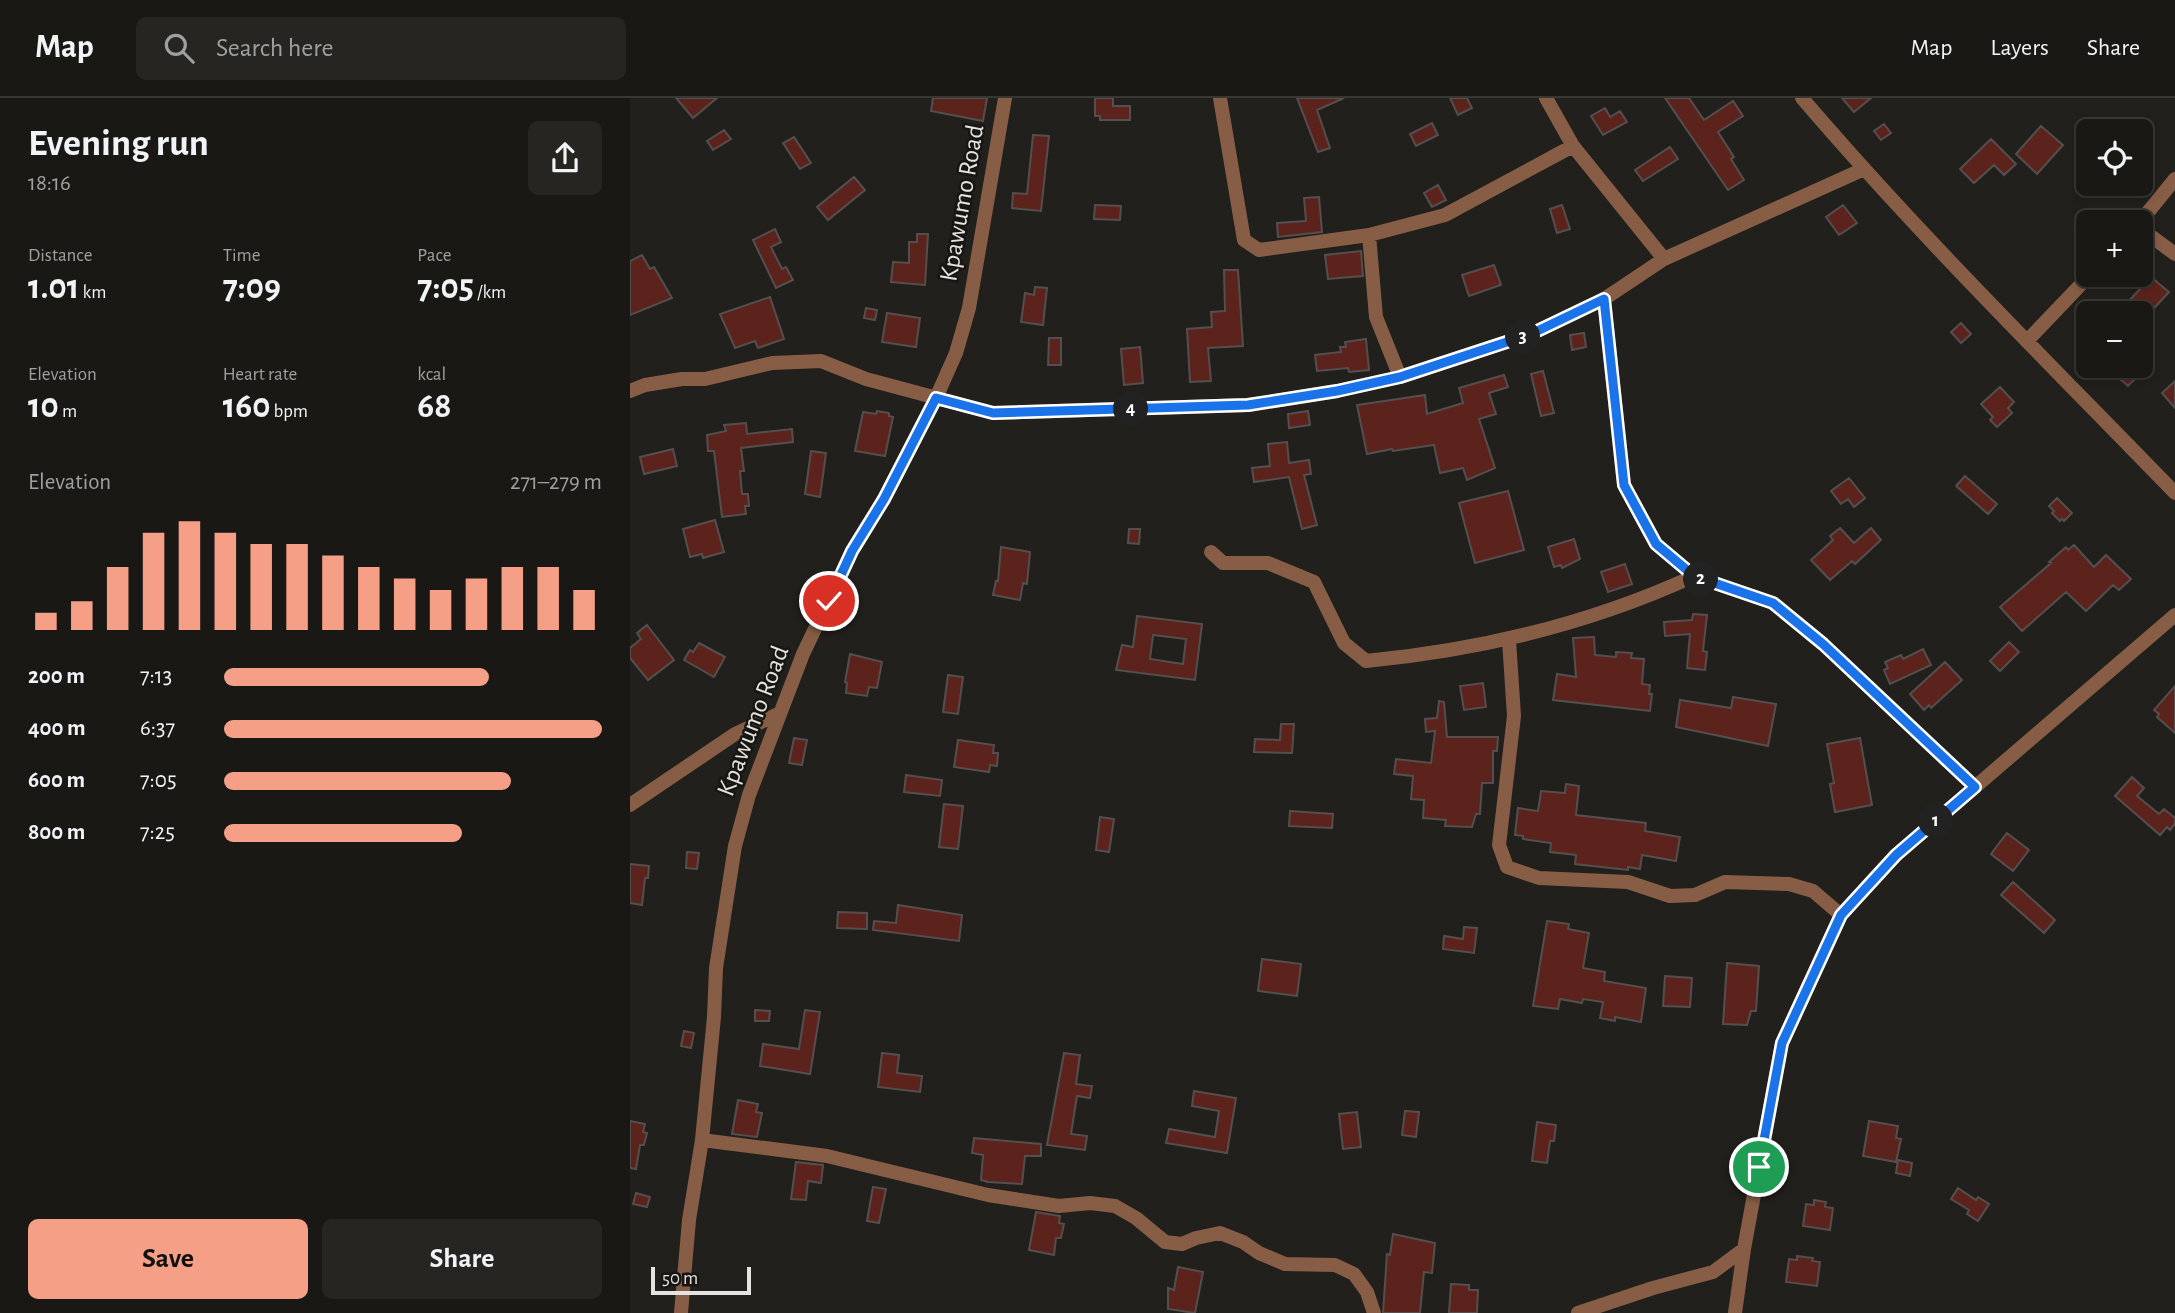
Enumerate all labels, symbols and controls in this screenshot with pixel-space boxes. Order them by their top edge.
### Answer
search box [136,17,626,80]
icon: search [160,29,198,67]
text: Map [35,31,94,64]
text: Search here [216,35,334,61]
text: Map [1910,36,1952,60]
text: Layers [1990,36,2049,60]
text: Share [2087,36,2140,60]
map controls [2076,119,2153,378]
button: locate [2076,119,2153,196]
button: share [528,121,602,195]
street label: Kpawumo Road [935,123,989,283]
text: Evening run [28,125,209,163]
text: 18:16 [28,172,71,195]
button: + [2076,210,2153,287]
text: Distance [28,246,92,265]
text: Time [223,246,261,265]
text: Pace [417,246,452,265]
text: 1.01 [28,270,79,305]
text: 7:09 [223,270,281,305]
text: 7:05 [417,270,474,305]
text: km [79,283,106,302]
text: /km [474,283,506,302]
button: − [2076,301,2153,378]
pin: 3 [1506,320,1540,354]
text: 3 [1518,327,1527,346]
text: Elevation [28,365,97,384]
text: Heart rate [223,365,297,384]
text: kcal [417,365,446,384]
text: 10 [28,389,59,424]
text: 160 [223,389,270,424]
text: 68 [417,389,452,424]
pin: 4 [1114,392,1148,426]
text: 4 [1126,399,1135,418]
text: m [59,402,77,421]
text: bpm [270,402,308,421]
text: Elevation [28,471,111,494]
text: 271–279 m [510,471,602,494]
pin: 2 [1684,561,1718,596]
text: 2 [1696,569,1705,588]
pin [799,571,859,631]
icon: check [810,582,848,620]
street label: Kpawumo Road [712,642,794,800]
text: 200 m [28,665,85,688]
text: 7:13 [140,665,172,688]
text: 400 m [28,717,86,740]
text: 6:37 [140,717,175,740]
text: 600 m [28,769,85,792]
text: 7:05 [140,769,177,792]
pin: 1 [1918,804,1954,838]
text: 1 [1932,811,1939,830]
text: 800 m [28,821,85,844]
text: 7:25 [140,821,175,844]
pin [1729,1137,1789,1197]
icon: arrive [1740,1148,1778,1186]
button: Save [28,1219,308,1299]
button: Share [322,1219,602,1299]
scale bar [651,1264,751,1296]
text: 50 m [662,1269,698,1288]

